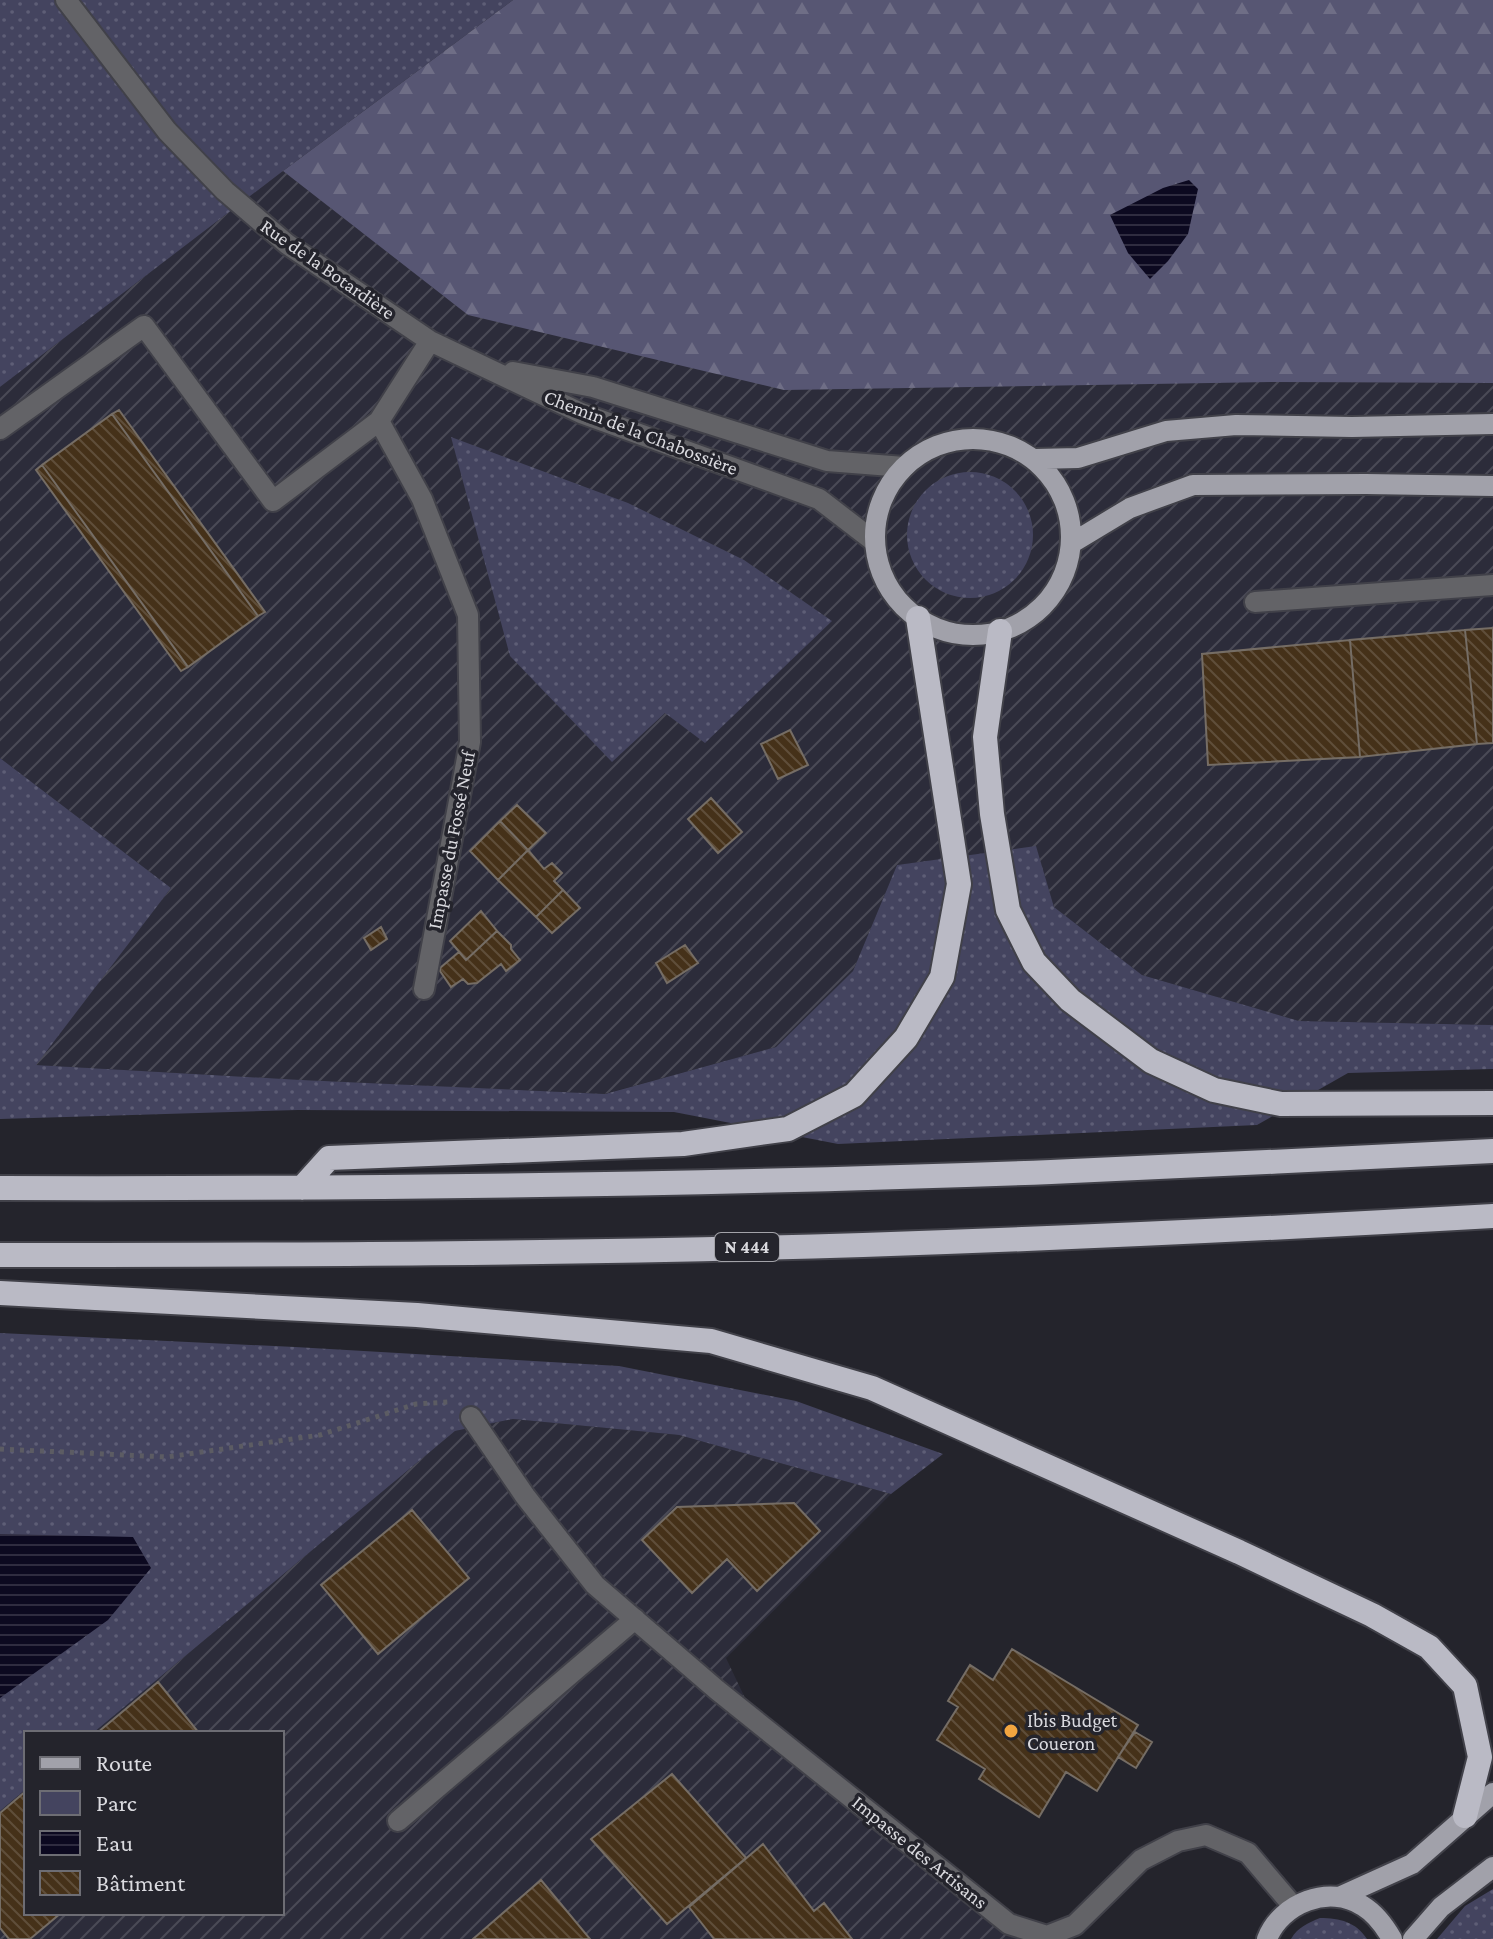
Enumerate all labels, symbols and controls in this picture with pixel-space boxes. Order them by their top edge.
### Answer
street label: Rue de la Botardière [257,214,399,324]
street label: Chemin de la Chabossière [541,385,741,479]
street label: Impasse du Fossé Neuf [423,748,480,931]
road number: N 444 [715,1233,779,1261]
place label: Ibis Budget Coueron [1027,1709,1118,1754]
marker: Ibis Budget Coueron [1002,1722,1020,1740]
legend [24,1731,284,1915]
text: Route [96,1749,152,1776]
text: Parc [96,1789,137,1816]
street label: Impasse des Artisans [848,1791,992,1914]
text: Eau [96,1829,133,1856]
text: Bâtiment [96,1869,186,1896]

